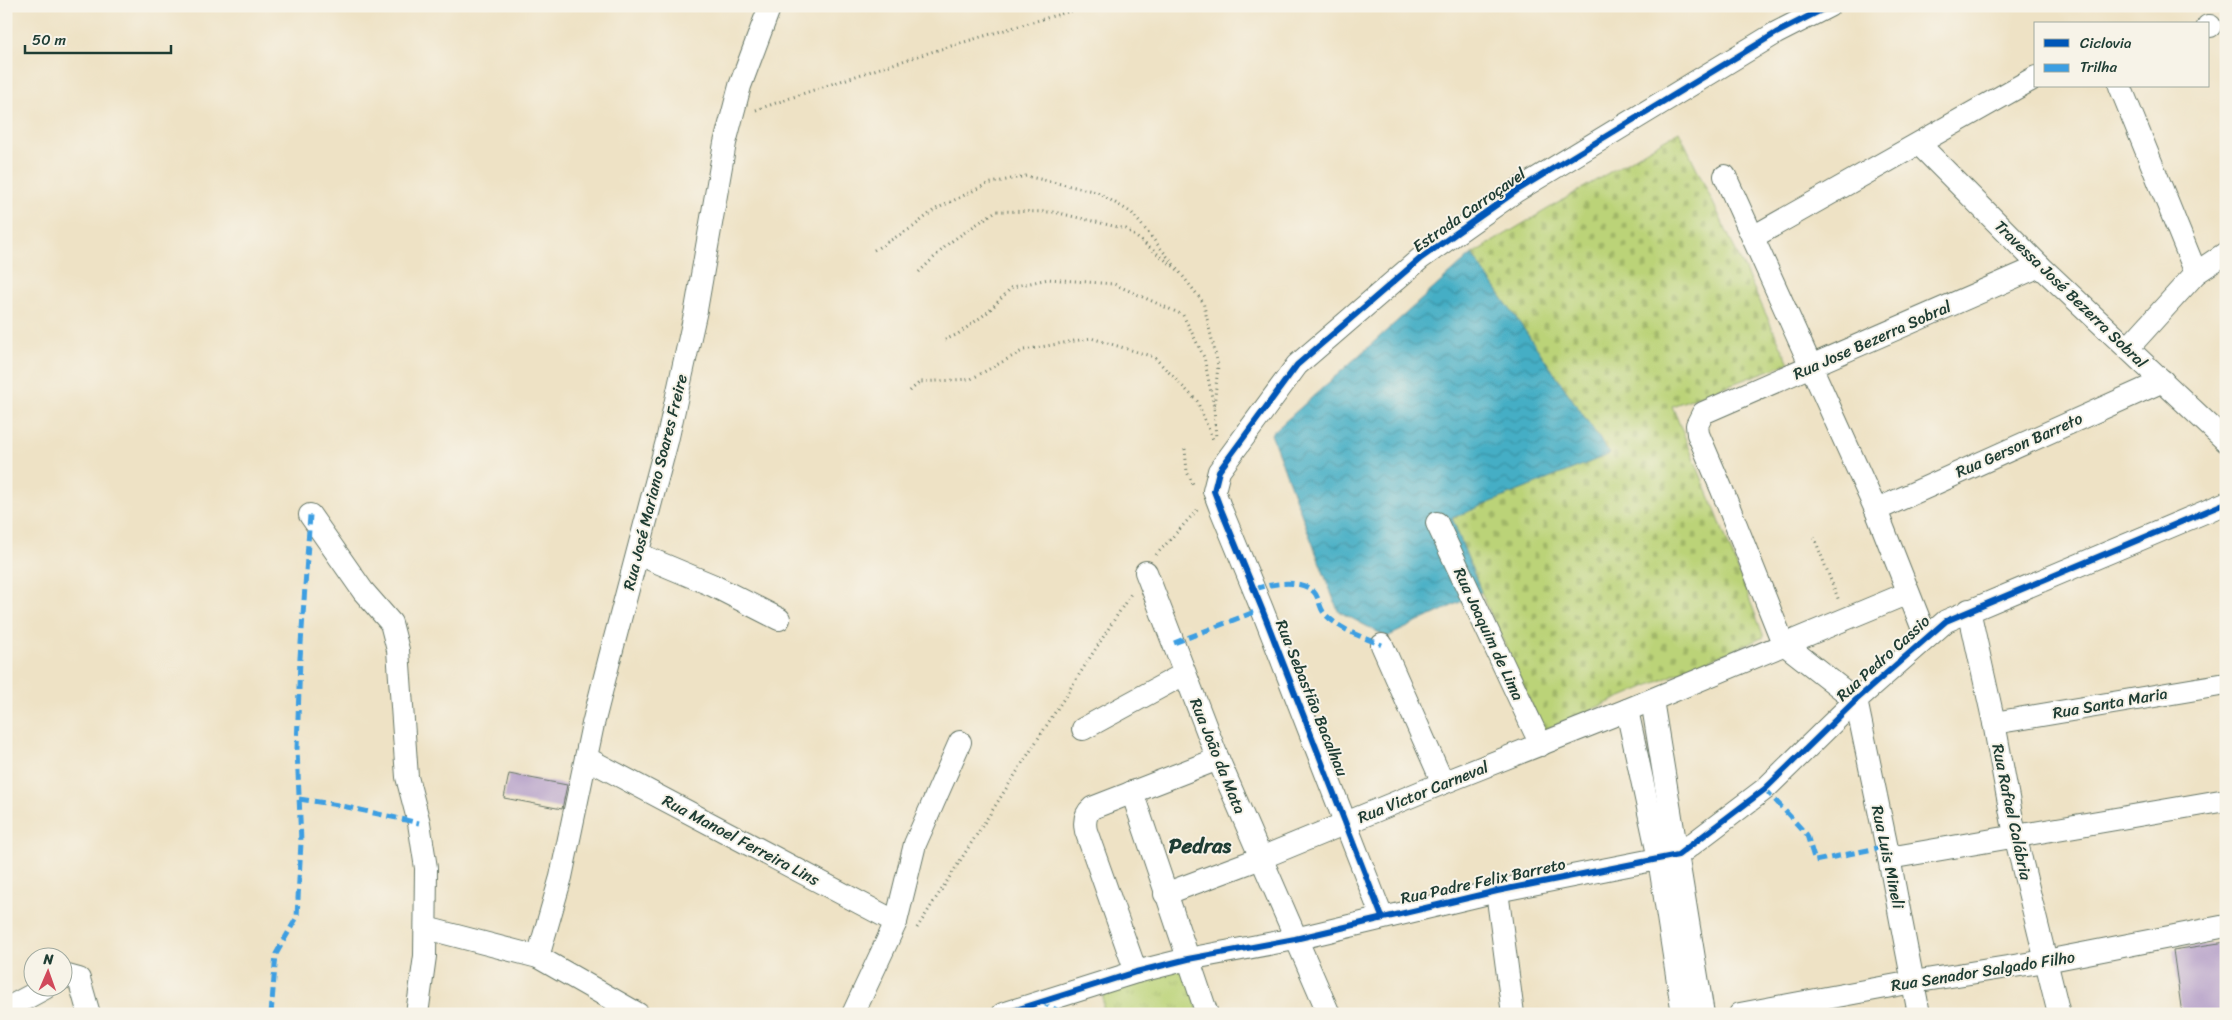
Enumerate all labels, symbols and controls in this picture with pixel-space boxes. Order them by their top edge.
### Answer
scale bar [25,22,171,54]
legend [2034,22,2210,88]
text: 50 m [32,27,67,53]
text: Ciclovia [2080,30,2132,56]
text: Trilha [2080,54,2117,80]
street label: Estrada Carroçavel [1406,160,1532,260]
street label: Travessa José Bezerra Sobral [1987,213,2155,376]
street label: Rua Jose Bezerra Sobral [1788,292,1956,388]
street label: Rua José Mariano Soares Freire [614,371,696,593]
street label: Rua Gerson Barreto [1951,404,2087,486]
street label: Rua Joaquim de Lima [1445,563,1533,705]
street label: Rua Pedro Cassio [1829,607,1937,709]
street label: Rua Sebastião Bacalhau [1267,615,1357,781]
street label: Rua Santa Maria [2050,679,2170,727]
street label: Rua João da Mata [1182,694,1254,818]
street label: Rua Rafael Calábria [1983,741,2041,884]
street label: Rua Victor Carneval [1353,752,1493,832]
street label: Rua Manoel Ferreira Lins [657,786,825,894]
street label: Rua Luis Mineli [1863,803,1913,912]
district label: Pedras [1169,827,1232,865]
street label: Rua Padre Felix Barreto [1398,849,1568,913]
street label: Rua Senador Salgado Filho [1889,942,2077,1000]
text: N [42,947,54,972]
north arrow [22,948,72,998]

